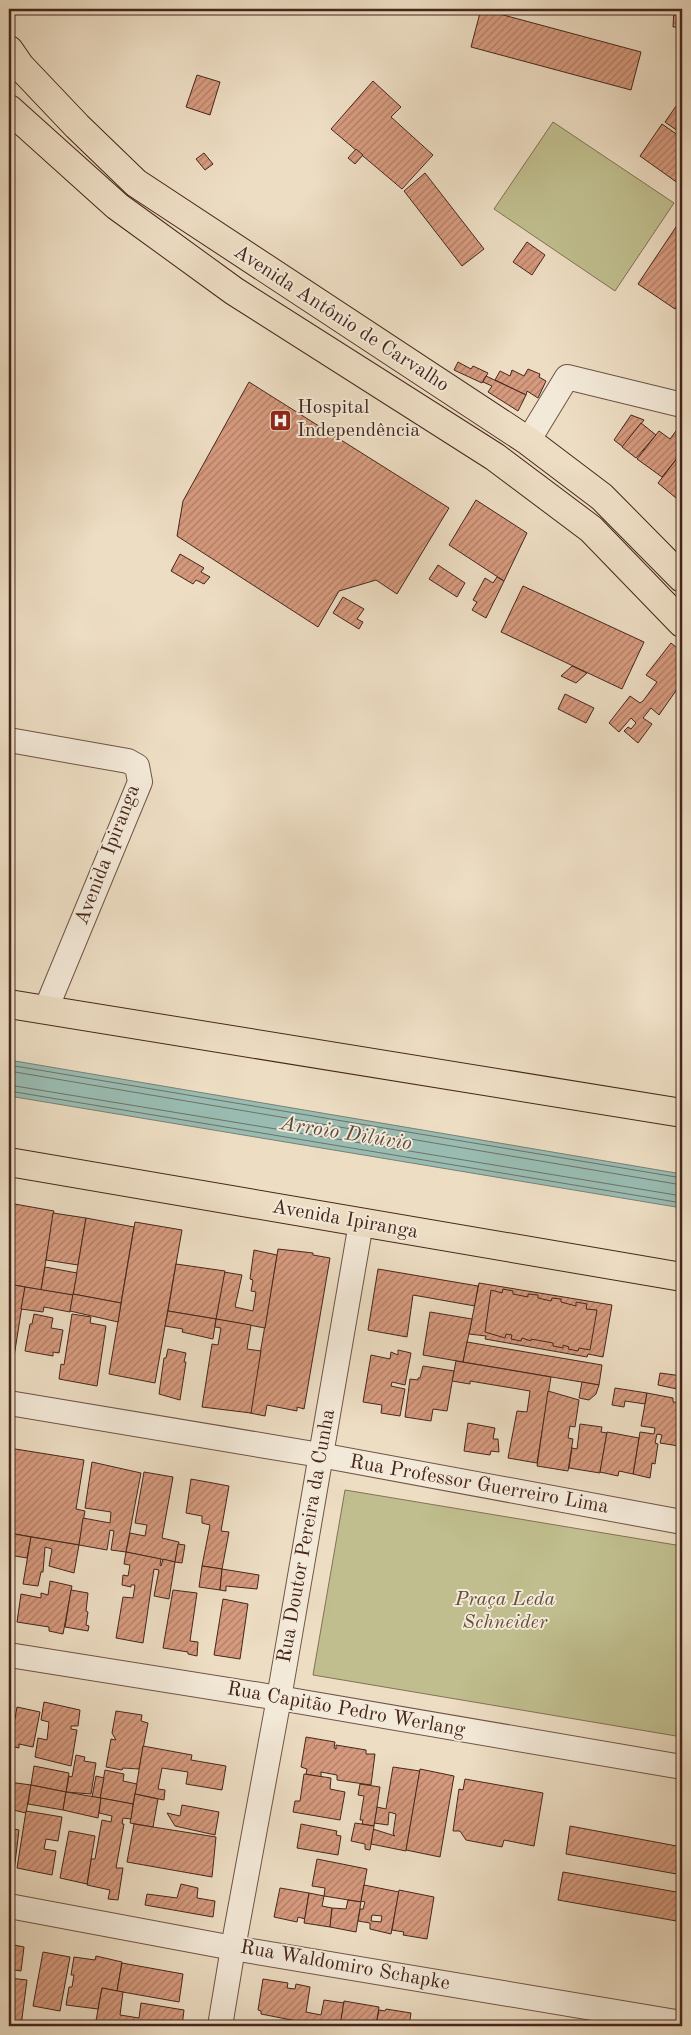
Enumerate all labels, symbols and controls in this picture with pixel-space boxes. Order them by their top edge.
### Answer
street label: Avenida Antônio de Carvalho [230,242,452,396]
place label: Hospital Independência [297,398,420,441]
hospital icon: Hospital Independência [269,408,293,432]
street label: Avenida Ipiranga [72,782,144,928]
water label: Arroio Dilúvio [278,1113,413,1155]
street label: Avenida Ipiranga [270,1197,420,1243]
street label: Rua Doutor Pereira da Cunha [275,1408,339,1664]
street label: Rua Professor Guerreiro Lima [348,1452,610,1518]
park label: Praça Leda Schneider [454,1590,555,1633]
street label: Rua Capitão Pedro Werlang [225,1679,467,1741]
street label: Rua Waldomiro Schapke [239,1938,451,1994]

